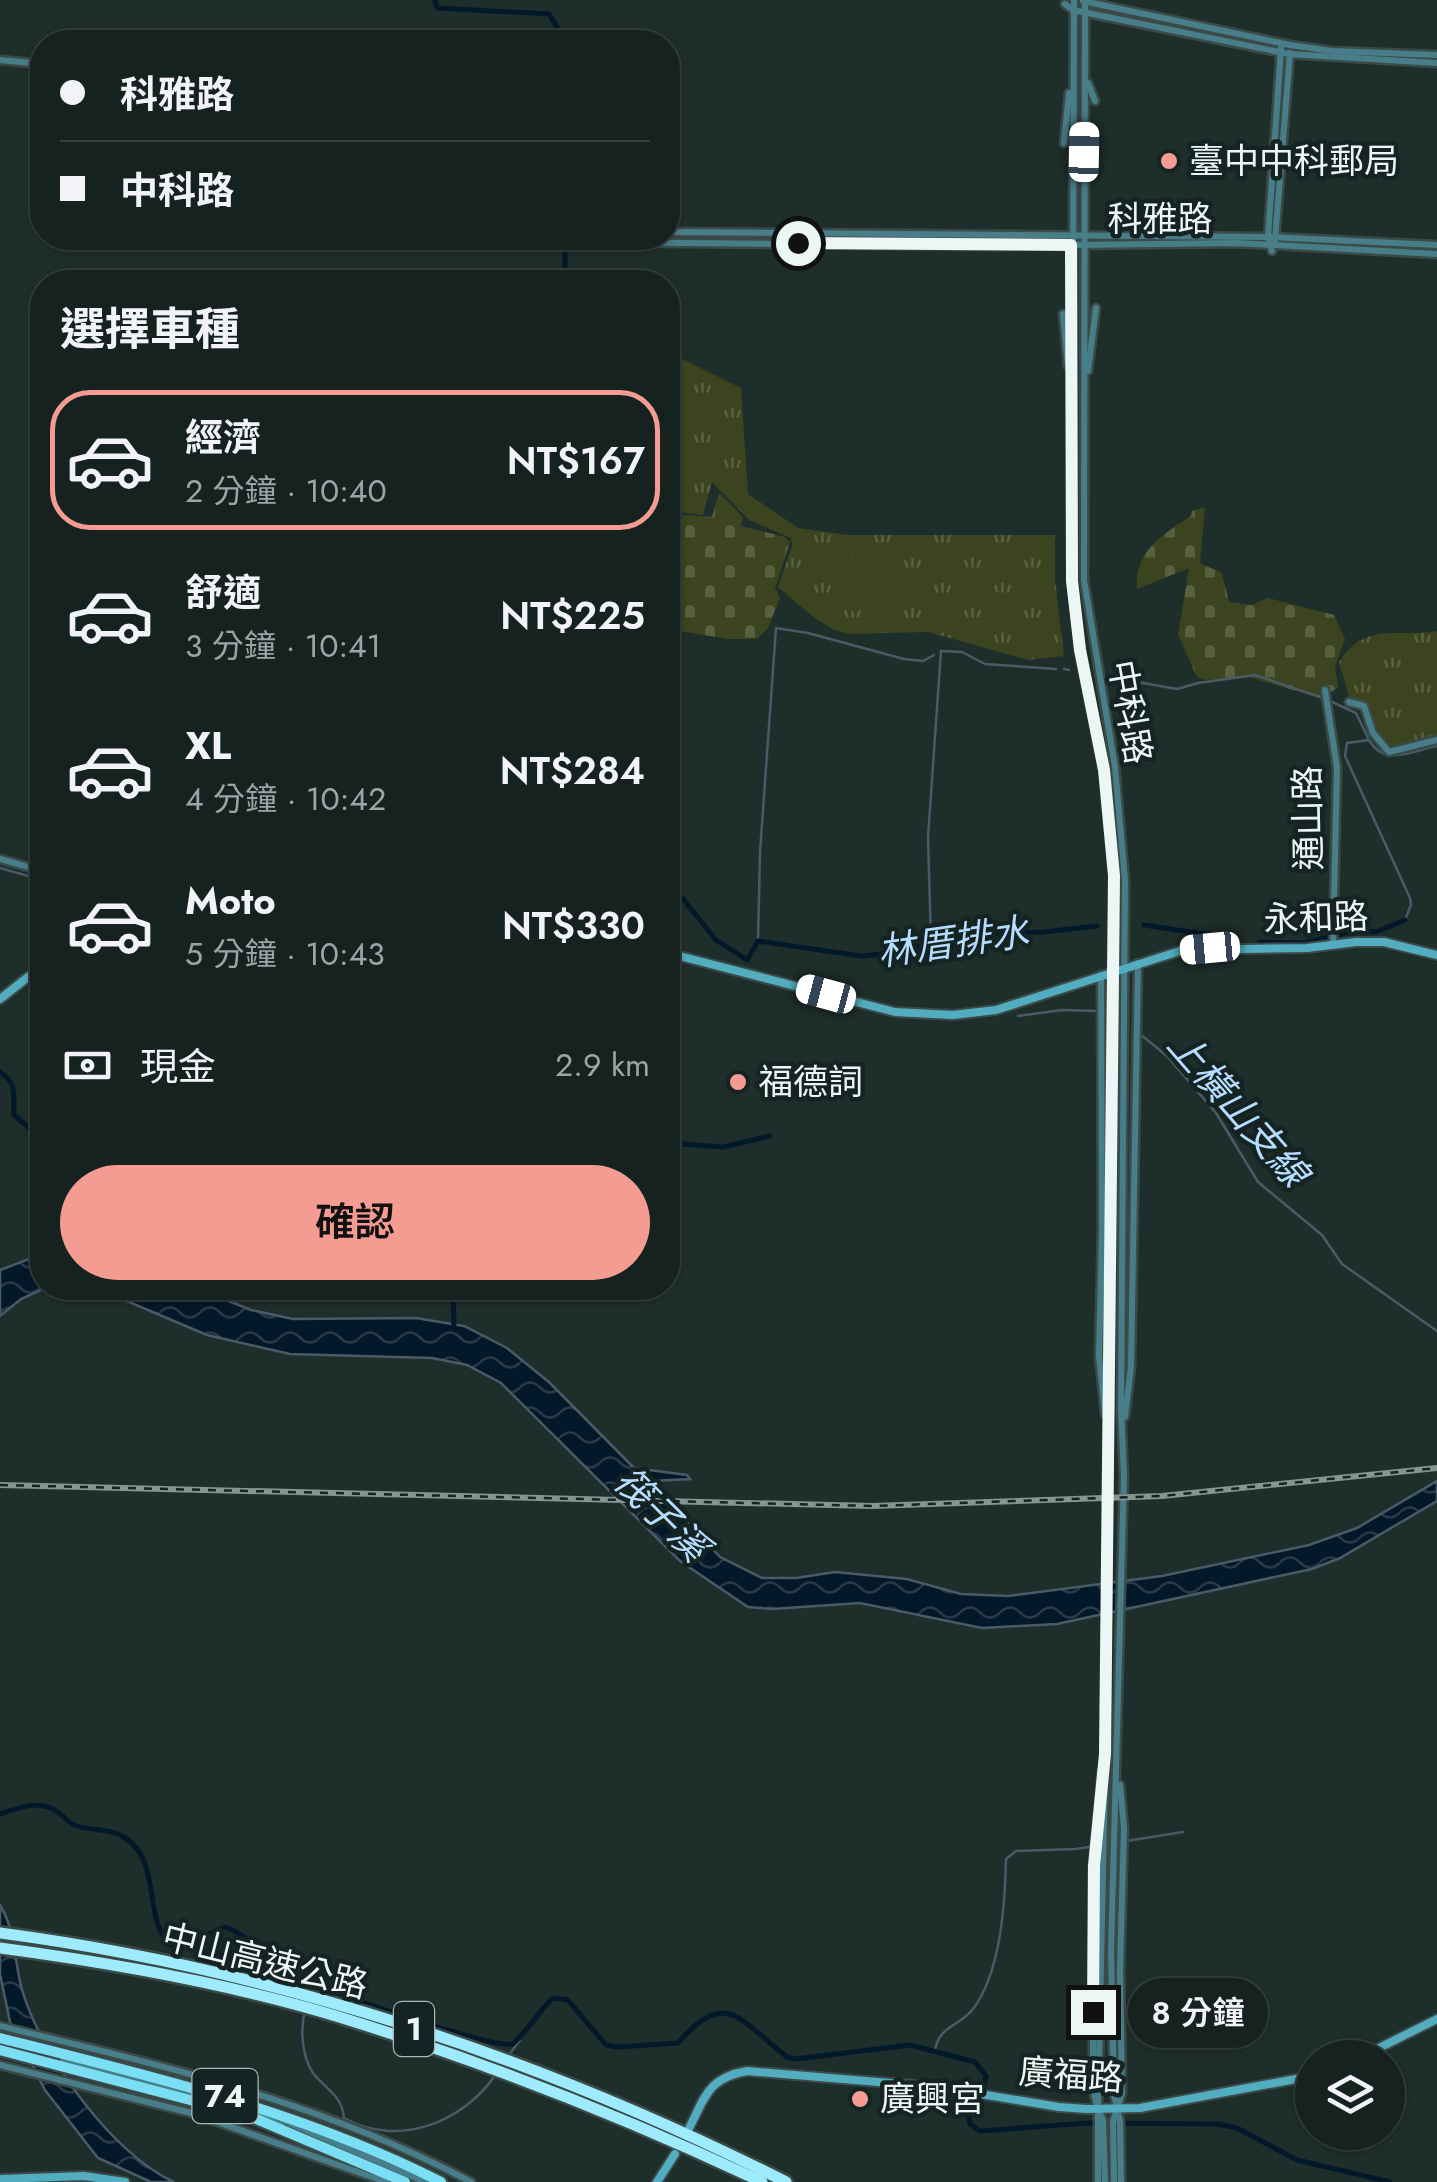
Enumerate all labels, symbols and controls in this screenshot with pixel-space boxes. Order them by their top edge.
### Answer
text: 科雅路 [120,67,234,122]
car [1068,122,1100,182]
place label: 臺中中科郵局 [1189,136,1399,186]
marker: 臺中中科郵局 [1158,150,1180,172]
text: 中科路 [120,163,234,218]
street label: 科雅路 [1107,194,1213,244]
route start [776,221,821,266]
text: 選擇車種 [60,297,240,362]
text: 經濟 [185,410,261,465]
icon: car [65,415,155,505]
text: NT$167 [507,433,645,488]
text: 2 分鐘 · 10:40 [185,468,387,514]
text: 舒適 [185,565,261,620]
icon: car [65,570,155,660]
text: NT$225 [500,588,645,643]
text: 3 分鐘 · 10:41 [185,623,381,669]
street label: 中科路 [1096,656,1164,768]
text: XL [185,718,231,773]
icon: car [65,725,155,815]
text: NT$284 [500,743,645,798]
street label: 通山路 [1282,765,1334,871]
text: 4 分鐘 · 10:42 [185,776,386,822]
text: Moto [185,873,276,928]
icon: car [65,880,155,970]
street label: 永和路 [1263,891,1369,945]
text: NT$330 [502,898,645,953]
water label: 林厝排水 [874,903,1034,979]
car [1179,930,1241,966]
text: 5 分鐘 · 10:43 [185,931,385,977]
car [793,972,859,1016]
water label: 上橫山支線 [1155,1019,1324,1201]
icon: cash [60,1038,115,1093]
text: 現金 [140,1039,216,1094]
text: 2.9 km [555,1042,650,1088]
place label: 福德詞 [758,1057,863,1107]
marker: 福德詞 [727,1071,749,1093]
button: 確認 [60,1165,650,1280]
water label: 筏子溪 [602,1454,725,1577]
street label: 中山高速公路 [157,1911,373,2011]
callout: 8 分鐘 [1128,1977,1268,2047]
route end [1071,1990,1116,2035]
text: 8 分鐘 [1152,1990,1244,2036]
road number: 1 [394,2002,434,2056]
map controls [1295,2040,1405,2150]
button: layers [1295,2040,1405,2150]
street label: 廣福路 [1017,2046,1125,2104]
road number: 74 [192,2069,258,2123]
place label: 廣興宮 [880,2074,985,2124]
marker: 廣興宮 [849,2088,871,2110]

